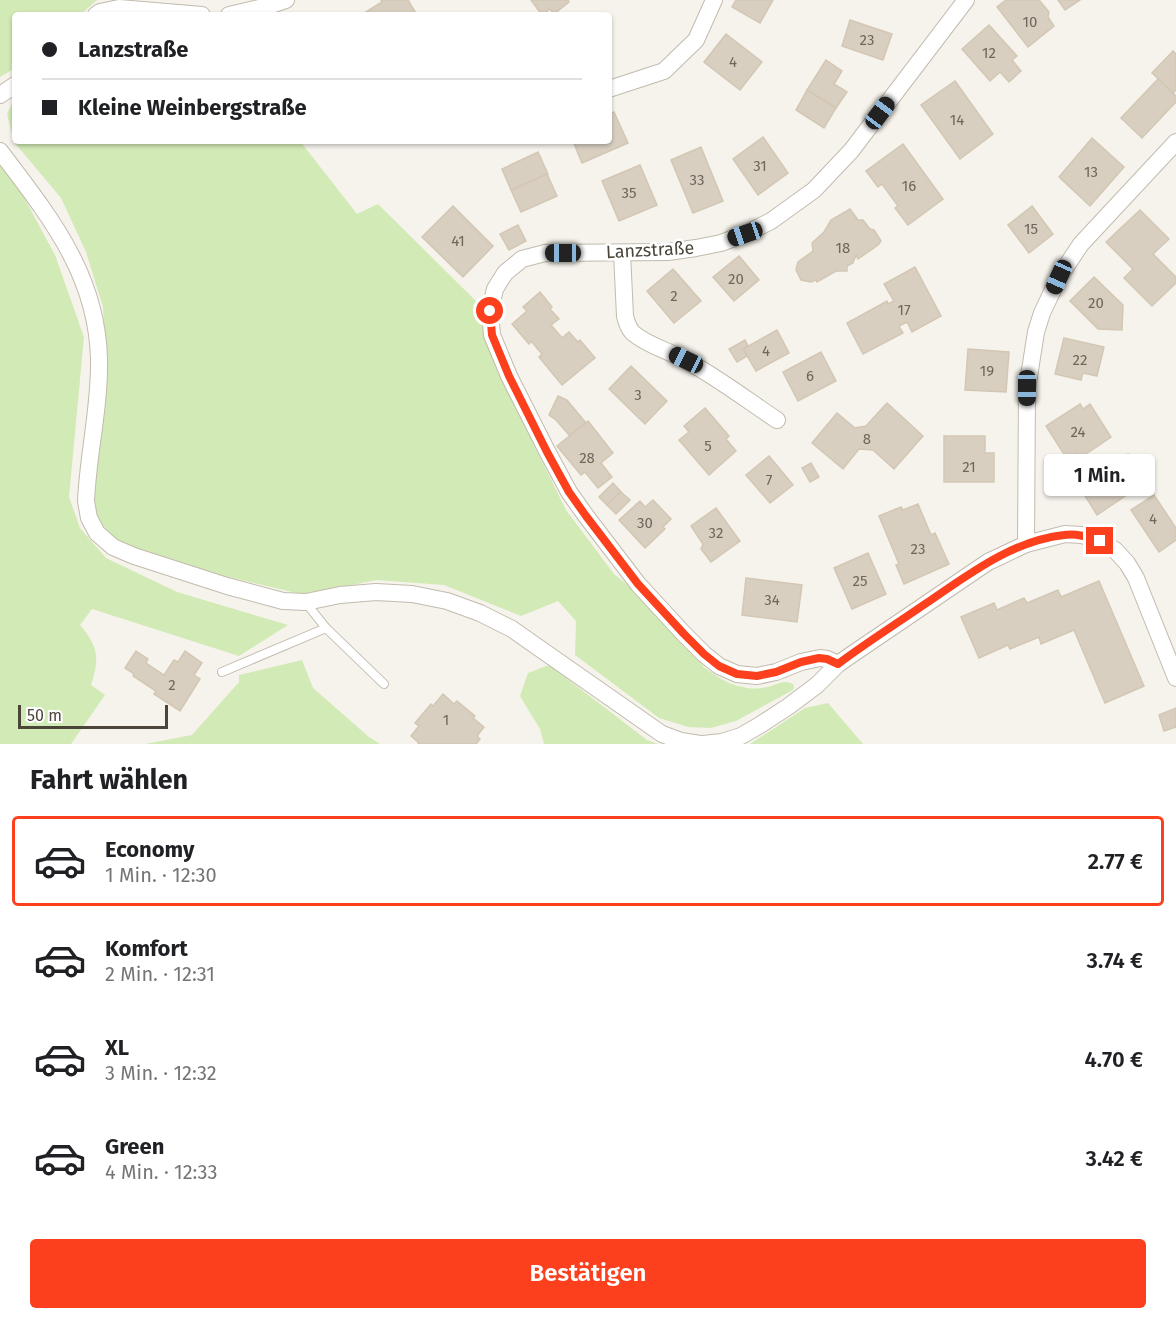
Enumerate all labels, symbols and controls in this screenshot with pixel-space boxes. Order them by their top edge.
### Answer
house number: 10 [1023,13,1037,31]
house number: 23 [860,31,874,49]
text: Lanzstraße [78,36,188,63]
house number: 12 [982,44,996,62]
house number: 4 [729,53,737,71]
car [862,93,898,133]
text: Kleine Weinbergstraße [78,94,307,121]
house number: 14 [950,111,964,129]
house number: 31 [753,157,767,175]
house number: 13 [1084,163,1098,181]
house number: 33 [690,171,704,189]
house number: 16 [902,177,916,195]
house number: 35 [621,184,637,202]
car [725,220,765,248]
house number: 15 [1024,220,1038,238]
house number: 41 [451,232,465,250]
street label: Lanzstraße [605,237,695,263]
house number: 18 [836,239,850,257]
car [545,244,581,262]
car [1043,257,1075,297]
house number: 20 [728,270,744,288]
house number: 2 [670,287,678,305]
house number: 20 [1088,294,1104,312]
route start [476,297,503,324]
house number: 17 [897,301,911,319]
house number: 4 [762,342,770,360]
car [666,344,706,376]
house number: 22 [1073,351,1087,369]
house number: 19 [980,362,994,380]
house number: 6 [806,367,814,385]
car [1018,370,1036,406]
house number: 3 [634,386,642,404]
house number: 24 [1070,423,1086,441]
house number: 8 [863,430,871,448]
house number: 5 [704,437,712,455]
house number: 28 [579,449,595,467]
callout: 1 Min. [1044,454,1156,496]
house number: 21 [962,458,976,476]
text: 1 Min. [1074,463,1125,487]
house number: 7 [766,471,773,489]
house number: 4 [1149,510,1157,528]
house number: 30 [637,514,653,532]
house number: 32 [709,524,723,542]
route end [1086,527,1113,554]
house number: 23 [911,540,925,558]
house number: 25 [853,572,867,590]
house number: 34 [764,591,780,609]
house number: 2 [168,676,176,694]
scale bar [18,702,168,730]
text: 50 m [27,706,62,725]
house number: 1 [443,711,449,729]
text: Fahrt wählen [30,764,188,796]
icon: car [33,834,87,888]
text: Economy [105,836,194,863]
text: 2.77 € [1088,848,1143,875]
text: 1 Min. · 12:30 [105,863,217,887]
icon: car [33,933,87,987]
text: Komfort [105,935,188,962]
text: 3.74 € [1087,947,1143,974]
text: 2 Min. · 12:31 [105,962,215,986]
icon: car [33,1032,87,1086]
text: XL [105,1034,129,1061]
text: 4.70 € [1085,1046,1143,1073]
text: 3 Min. · 12:32 [105,1061,217,1085]
icon: car [33,1131,87,1185]
text: Green [105,1133,164,1160]
text: 3.42 € [1086,1145,1143,1172]
text: 4 Min. · 12:33 [105,1160,218,1184]
button: Bestätigen [30,1239,1146,1308]

